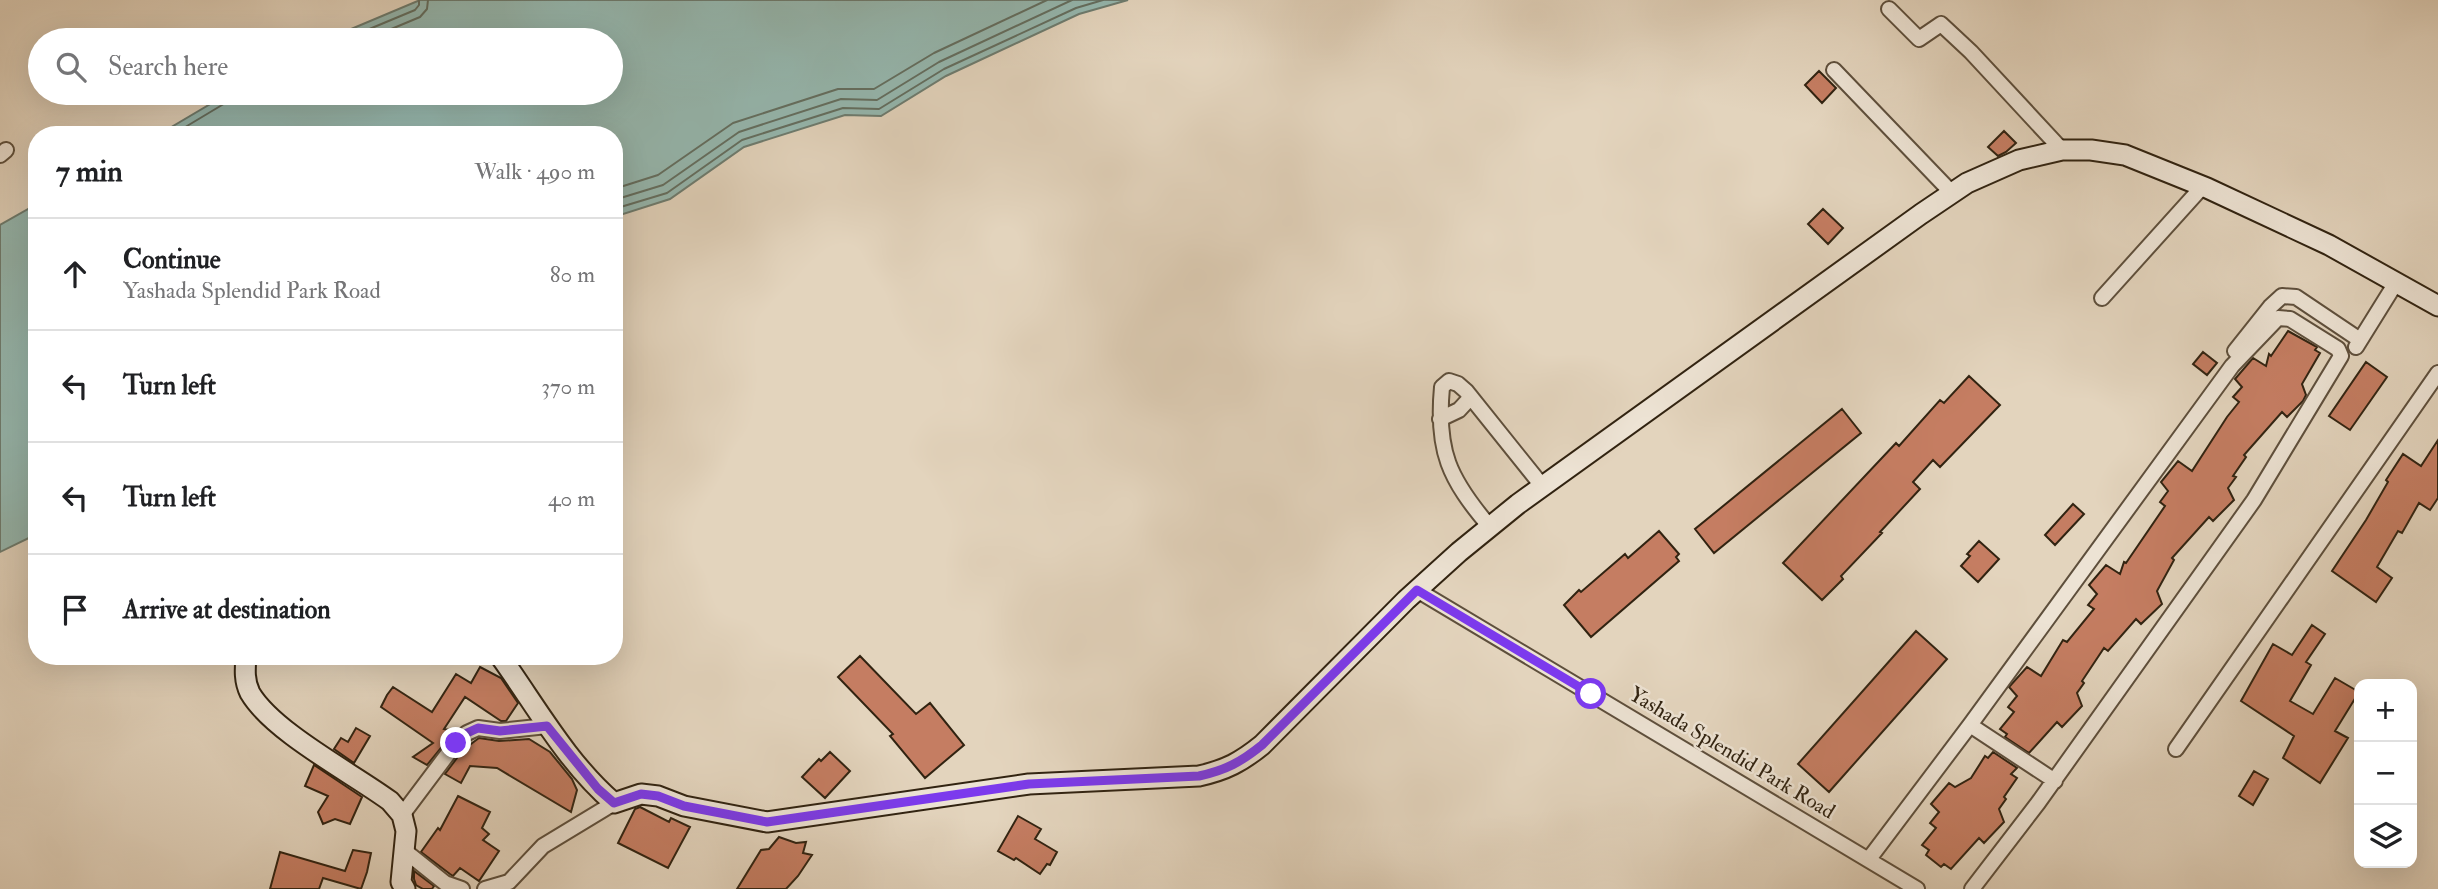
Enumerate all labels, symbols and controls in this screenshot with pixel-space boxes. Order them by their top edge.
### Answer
search box [28,28,623,105]
icon: search [52,48,90,86]
text: Search here [108,51,228,83]
text: 7 min [56,153,123,190]
text: Walk · 490 m [474,157,595,186]
text: Continue [123,244,221,276]
icon: ahead [56,255,94,293]
text: 80 m [550,260,595,289]
text: Yashada Splendid Park Road [123,276,381,305]
icon: left [56,367,94,405]
text: Turn left [123,370,216,402]
text: 370 m [541,372,595,401]
icon: left [56,479,94,517]
text: Turn left [123,482,216,514]
text: 40 m [548,484,595,513]
icon: arrive [56,591,94,629]
text: Arrive at destination [123,594,331,626]
route start [1575,678,1606,709]
map controls [2354,679,2417,868]
button: + [2354,679,2417,742]
street label: Yashada Splendid Park Road [1624,681,1840,826]
route end [440,727,471,758]
button: − [2354,742,2417,805]
button: layers [2354,805,2417,868]

